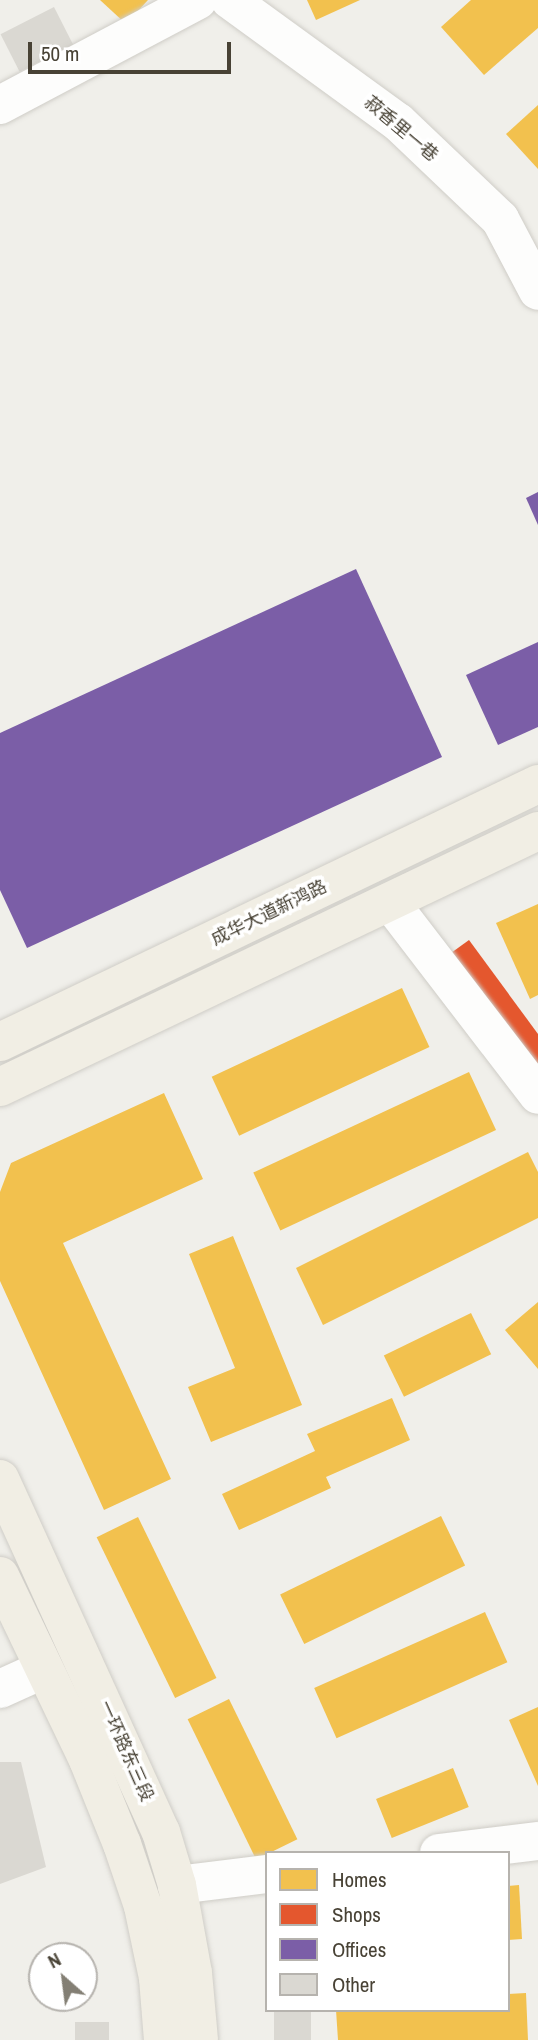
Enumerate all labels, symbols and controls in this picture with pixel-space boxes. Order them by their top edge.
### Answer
scale bar [32,28,234,72]
text: 50 m [41,39,79,68]
street label: 菽香里一巷 [360,92,442,166]
street label: 成华大道新鸿路 [208,876,330,950]
street label: 一环路东三段 [94,1697,158,1805]
legend [265,1851,510,2012]
text: Homes [332,1865,387,1894]
text: Shops [332,1900,381,1929]
text: Offices [332,1935,386,1964]
north arrow [28,1942,98,2012]
text: N [43,1946,65,1974]
text: Other [332,1970,375,1999]

